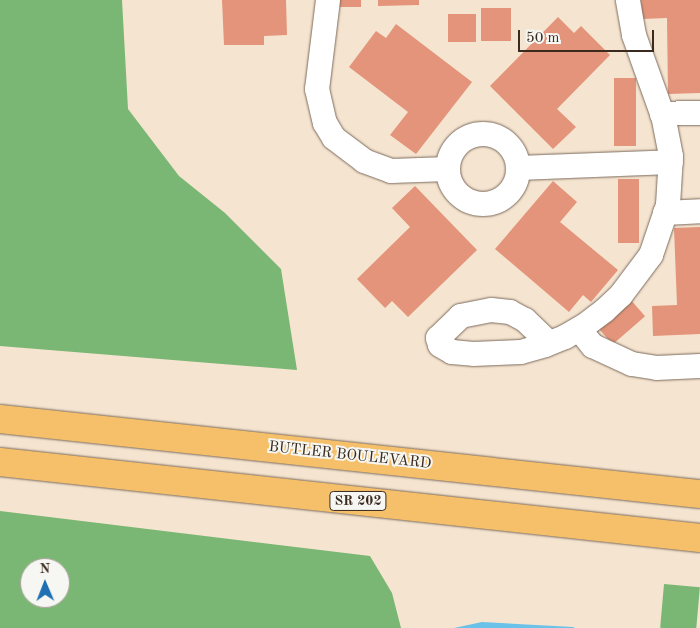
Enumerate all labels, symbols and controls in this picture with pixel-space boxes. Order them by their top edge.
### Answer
scale bar [520,20,656,52]
text: 50 m [526,31,560,46]
street label: BUTLER BOULEVARD [268,438,432,474]
road number: SR 202 [329,490,387,512]
north arrow [20,558,70,608]
text: N [39,562,50,576]

